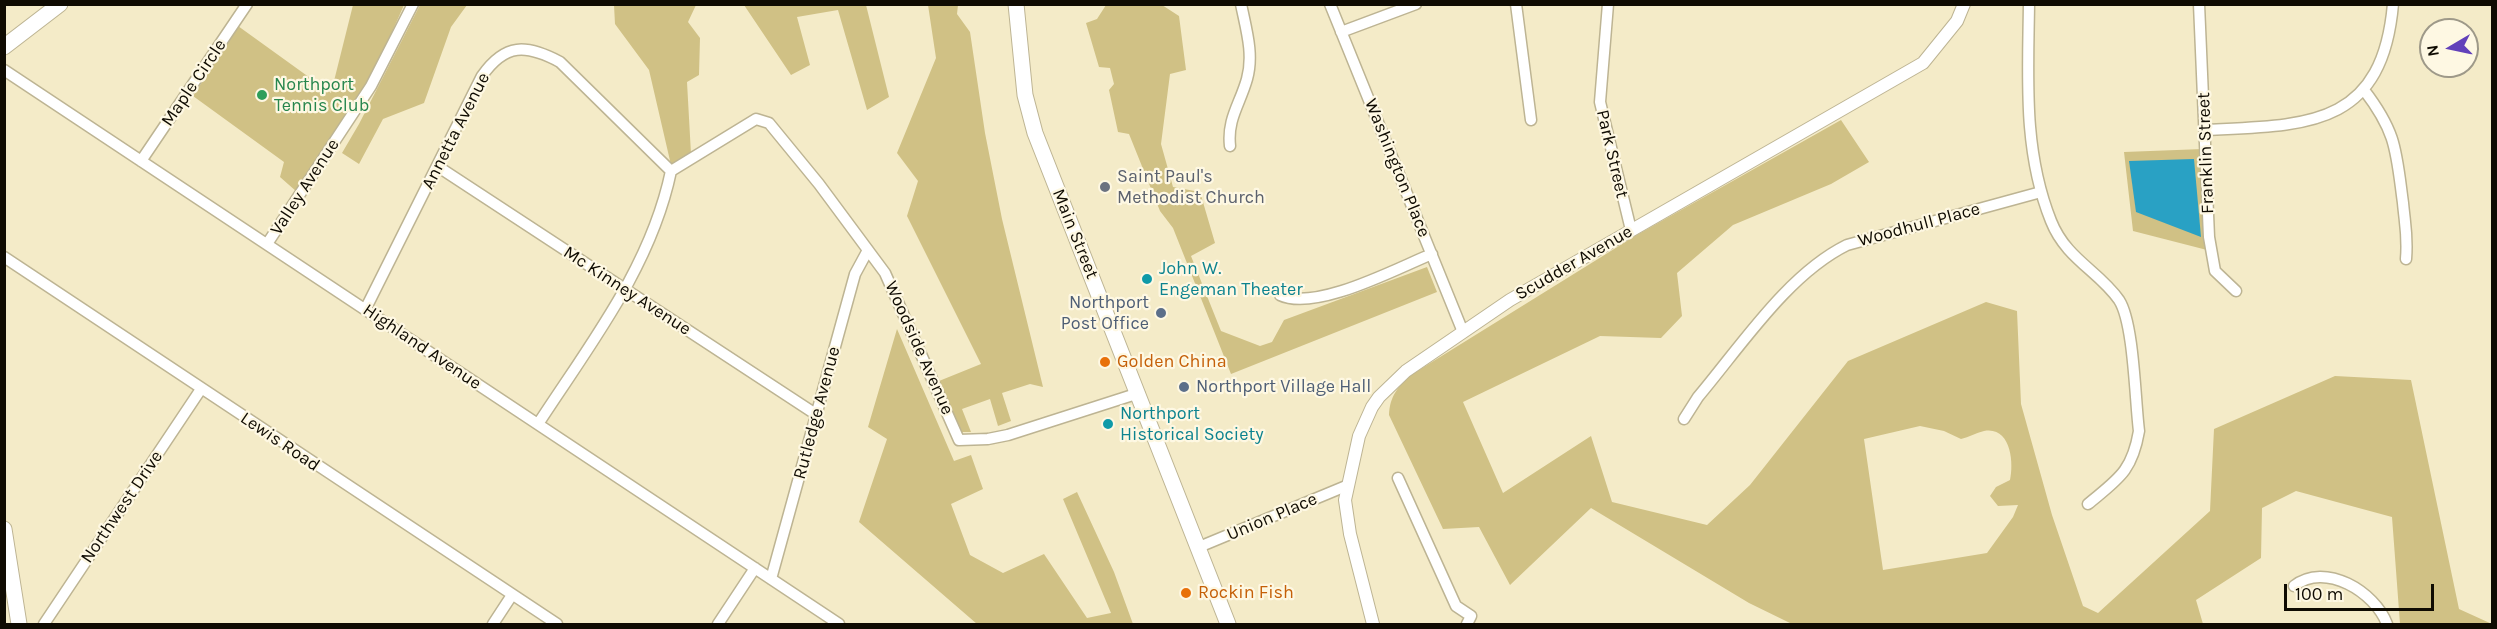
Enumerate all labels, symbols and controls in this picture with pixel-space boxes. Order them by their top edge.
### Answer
north arrow [2419,18,2479,78]
street label: Maple Circle [157,35,231,131]
text: N [2422,43,2443,58]
street label: Annetta Avenue [417,69,495,193]
place label: Northport Tennis Club [274,74,369,116]
marker: Northport Tennis Club [255,88,269,102]
street label: Franklin Street [2193,92,2219,214]
street label: Washington Place [1359,96,1435,240]
street label: Park Street [1591,108,1633,200]
street label: Valley Avenue [266,135,344,239]
place label: Saint Paul's Methodist Church [1117,166,1265,208]
marker: Saint Paul's Methodist Church [1098,180,1112,194]
street label: Main Street [1047,186,1103,282]
street label: Woodhull Place [1856,198,1982,252]
street label: Scudder Avenue [1512,221,1636,305]
street label: Mc Kinney Avenue [559,242,695,340]
place label: John W. Engeman Theater [1159,258,1303,300]
marker: John W. Engeman Theater [1140,272,1154,286]
street label: Woodside Avenue [880,278,958,418]
place label: Northport Post Office [1061,292,1149,334]
street label: Highland Avenue [359,299,485,395]
marker: Northport Post Office [1154,306,1168,320]
street label: Rutledge Avenue [789,344,845,482]
place label: Golden China [1117,351,1227,373]
marker: Golden China [1098,355,1112,369]
place label: Northport Village Hall [1196,376,1371,398]
marker: Northport Village Hall [1177,380,1191,394]
place label: Northport Historical Society [1120,403,1264,446]
street label: Lewis Road [236,408,324,476]
marker: Northport Historical Society [1101,417,1115,431]
street label: Northwest Drive [76,447,168,567]
street label: Union Place [1223,488,1321,546]
scale bar [2287,572,2437,610]
place label: Rockin Fish [1198,582,1294,604]
text: 100 m [2295,583,2343,605]
marker: Rockin Fish [1179,586,1193,600]

